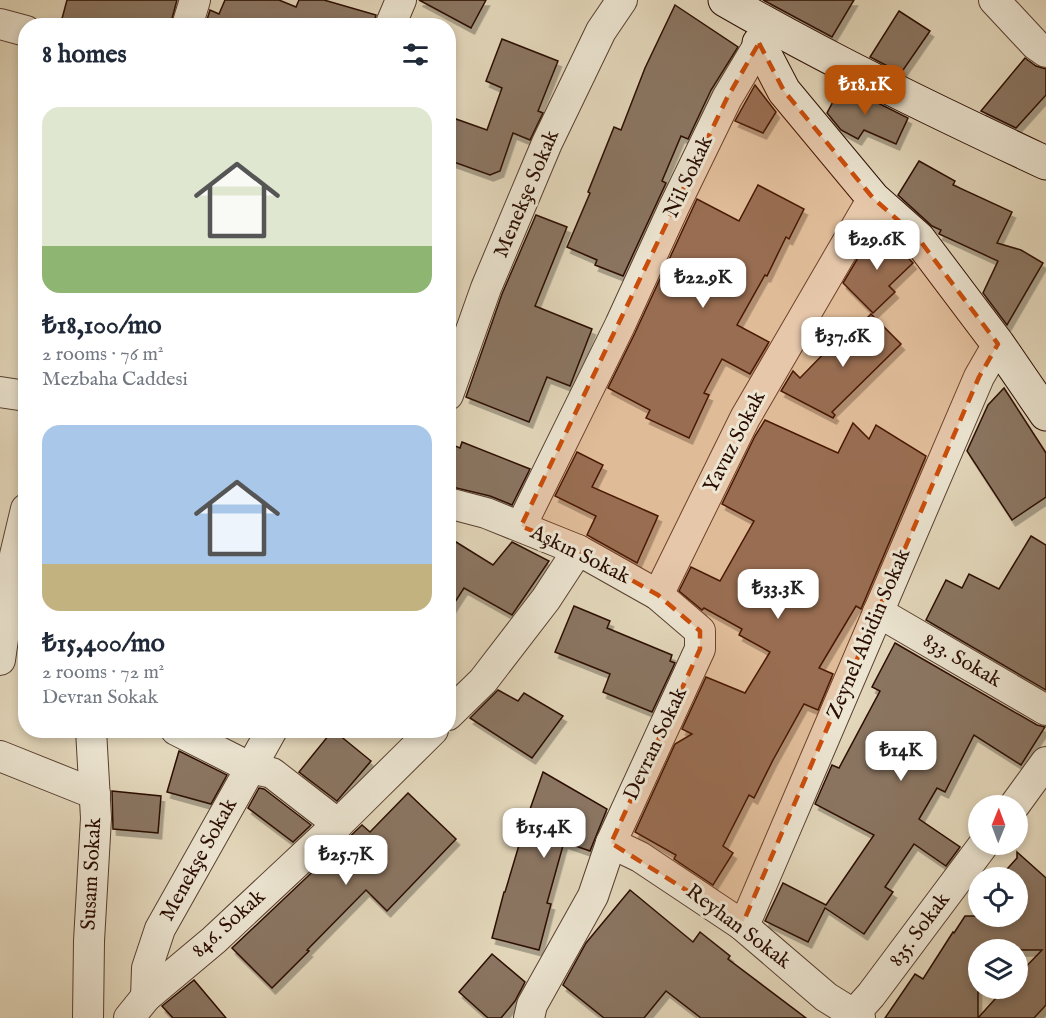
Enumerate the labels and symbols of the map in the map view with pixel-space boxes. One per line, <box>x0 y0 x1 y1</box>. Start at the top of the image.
pin: ₺18.1K <box>816 65 914 116</box>
street label: Menekşe Sokak <box>488 125 566 262</box>
street label: Nil Sokak <box>658 131 720 222</box>
pin: ₺29.6K <box>828 220 926 271</box>
pin: ₺22.9K <box>654 258 752 309</box>
pin: ₺37.6K <box>794 317 892 368</box>
street label: Yavuz Sokak <box>698 386 772 497</box>
street label: Aşkın Sokak <box>525 519 635 591</box>
street label: Zeynel Abidin Sokak <box>821 544 917 723</box>
pin: ₺33.3K <box>729 569 827 620</box>
street label: 833. Sokak <box>918 628 1007 695</box>
street label: Devran Sokak <box>618 682 694 805</box>
pin: ₺14K <box>865 731 937 782</box>
street label: Menekşe Sokak <box>154 793 244 926</box>
north arrow <box>968 795 1028 855</box>
pin: ₺15.4K <box>495 808 593 859</box>
street label: Susam Sokak <box>76 816 108 931</box>
pin: ₺25.7K <box>297 835 395 886</box>
street label: Reyhan Sokak <box>680 879 797 976</box>
street label: 846. Sokak <box>187 883 272 964</box>
street label: 835. Sokak <box>883 887 957 973</box>

